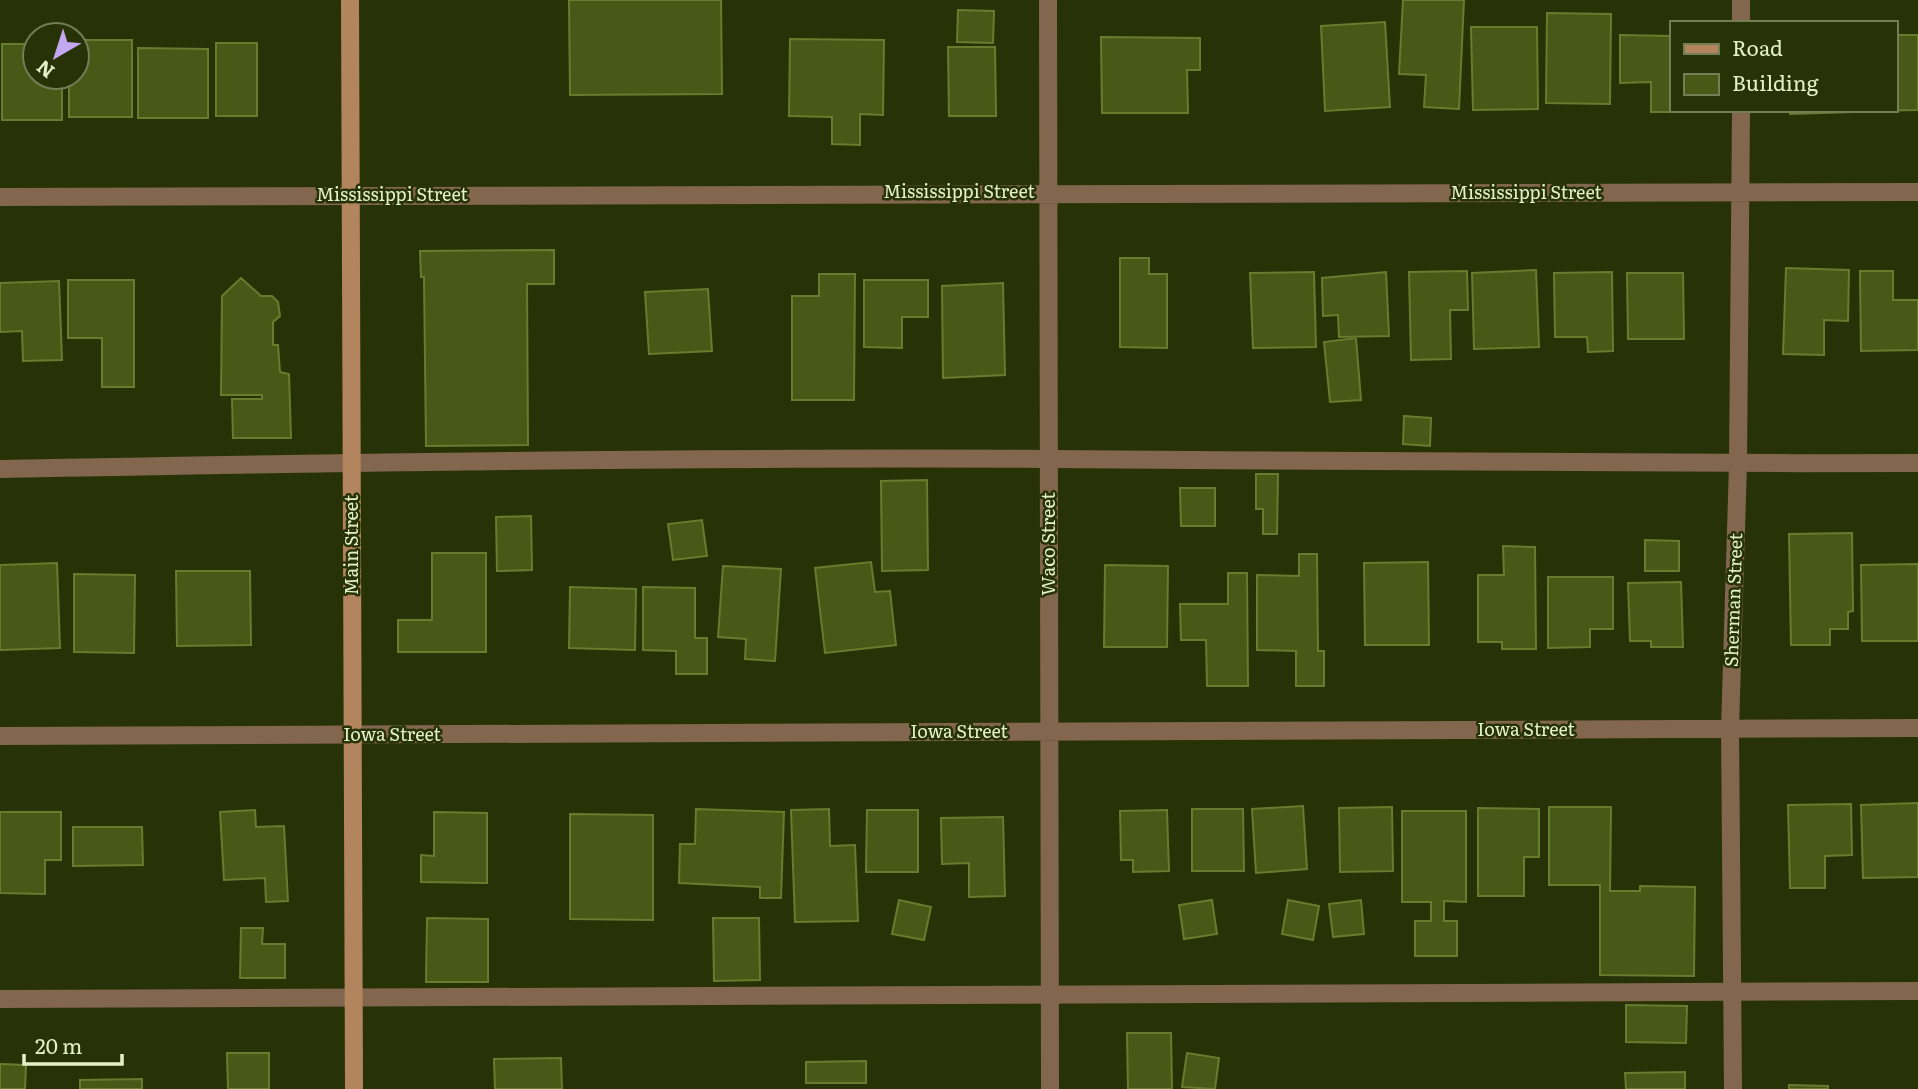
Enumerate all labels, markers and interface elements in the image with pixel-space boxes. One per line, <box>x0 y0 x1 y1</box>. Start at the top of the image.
north arrow <box>21 21 91 91</box>
legend <box>1670 21 1897 112</box>
text: Road <box>1732 31 1783 62</box>
text: N <box>30 54 60 86</box>
text: Building <box>1732 66 1819 97</box>
street label: Mississippi Street <box>883 177 1035 204</box>
street label: Mississippi Street <box>1450 178 1602 205</box>
street label: Mississippi Street <box>316 180 468 207</box>
street label: Waco Street <box>1034 492 1061 596</box>
street label: Main Street <box>337 494 364 595</box>
street label: Sherman Street <box>1717 532 1748 668</box>
street label: Iowa Street <box>1477 715 1576 742</box>
street label: Iowa Street <box>910 717 1009 744</box>
street label: Iowa Street <box>343 720 442 747</box>
scale bar <box>24 1023 122 1066</box>
text: 20 m <box>35 1029 82 1060</box>

